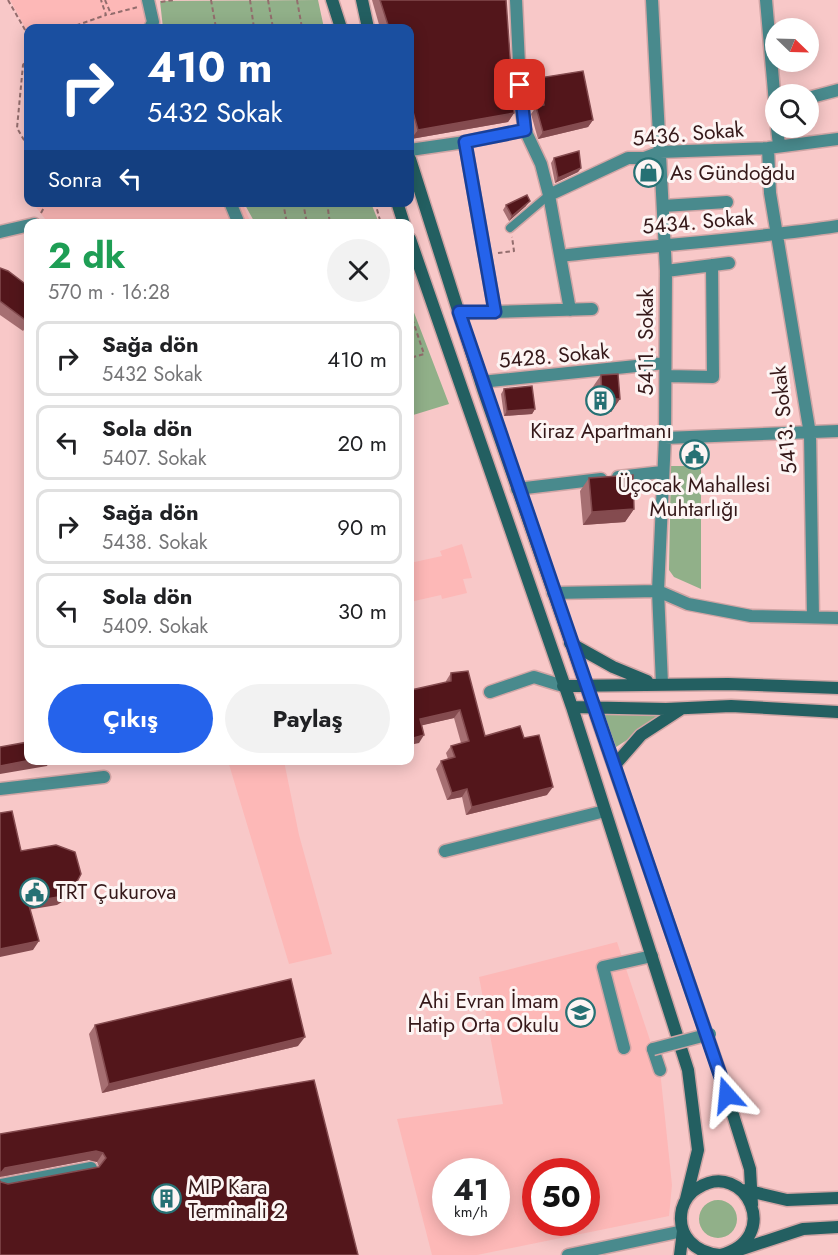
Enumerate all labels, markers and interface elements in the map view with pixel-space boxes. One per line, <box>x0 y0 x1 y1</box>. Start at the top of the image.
north arrow <box>765 18 819 72</box>
map controls <box>765 18 819 138</box>
text: 410 m <box>147 37 273 98</box>
icon: right <box>48 48 126 126</box>
pin <box>494 59 545 110</box>
icon: arrive <box>503 68 536 101</box>
button: search <box>765 84 819 138</box>
text: 5432 Sokak <box>147 93 282 132</box>
street label: 5436. Sokak <box>631 114 746 154</box>
shop icon: As Gündoğdu <box>633 157 665 189</box>
place label: As Gündoğdu <box>670 158 795 188</box>
icon: left <box>114 162 147 195</box>
text: Sonra <box>48 163 102 195</box>
street label: 5434. Sokak <box>641 202 756 242</box>
text: 2 dk <box>48 229 125 281</box>
button: close <box>327 239 390 302</box>
text: 570 m · 16:28 <box>48 278 170 307</box>
street label: 5411. Sokak <box>631 288 661 396</box>
text: Sağa dön <box>102 328 199 360</box>
street label: 5428. Sokak <box>497 336 612 376</box>
icon: right <box>51 342 84 375</box>
text: 410 m <box>327 343 387 375</box>
text: 5432 Sokak <box>102 360 202 389</box>
street label: 5413. Sokak <box>763 364 805 476</box>
building icon: Kiraz Apartmanı <box>585 384 617 416</box>
text: Sola dön <box>102 412 192 444</box>
place label: Kiraz Apartmanı <box>530 416 672 446</box>
icon: left <box>51 426 84 459</box>
text: 20 m <box>338 427 387 459</box>
public building icon: Üçocak Mahallesi Muhtarlığı <box>678 438 710 470</box>
text: 5407. Sokak <box>102 444 207 473</box>
place label: Üçocak Mahallesi Muhtarlığı <box>618 470 770 524</box>
text: Sağa dön <box>102 496 199 528</box>
icon: right <box>51 510 84 543</box>
text: 90 m <box>337 511 387 543</box>
text: 5438. Sokak <box>102 528 208 557</box>
text: Sola dön <box>102 580 192 612</box>
icon: left <box>51 594 84 627</box>
text: 30 m <box>338 595 387 627</box>
text: 5409. Sokak <box>102 612 208 641</box>
button: Çıkış <box>48 684 213 753</box>
button: Paylaş <box>225 684 390 753</box>
public building icon: TRT Çukurova <box>19 876 51 908</box>
place label: TRT Çukurova <box>56 877 176 907</box>
place label: Ahi Evran İmam Hatip Orta Okulu <box>407 986 559 1040</box>
school or university icon: Ahi Evran İmam Hatip Orta Okulu <box>564 997 596 1029</box>
position arrow <box>695 1063 759 1127</box>
speed limit sign: 50 <box>522 1158 600 1236</box>
text: 41 <box>453 1168 489 1211</box>
place label: MIP Kara Terminali 2 <box>188 1172 285 1226</box>
building icon: MIP Kara Terminali 2 <box>151 1183 183 1215</box>
text: km/h <box>454 1201 488 1223</box>

